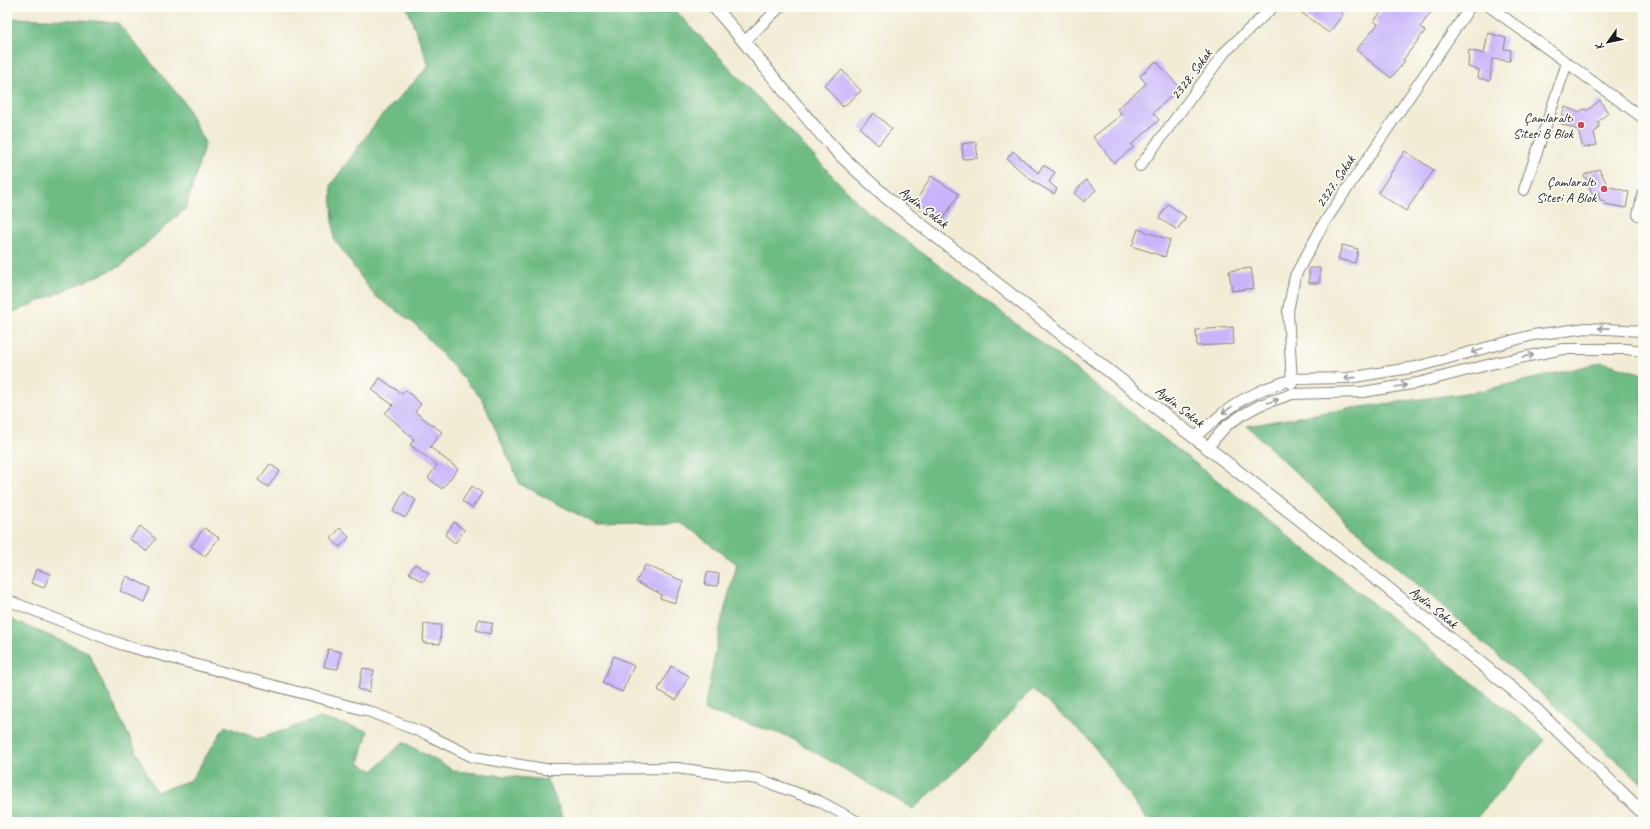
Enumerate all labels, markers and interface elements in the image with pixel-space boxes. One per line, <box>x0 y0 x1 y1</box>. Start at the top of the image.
north arrow <box>1588 22 1628 62</box>
text: K <box>1591 39 1607 54</box>
street label: 2328. Sokak <box>1167 45 1216 103</box>
place label: Çamlaraltı Sitesi B Blok <box>1513 109 1575 142</box>
marker: Çamlaraltı Sitesi B Blok <box>1576 120 1586 130</box>
street label: 2327. Sokak <box>1312 151 1359 210</box>
place label: Çamlaraltı Sitesi A Blok <box>1536 173 1598 206</box>
street label: Aydin Sokak <box>896 183 952 232</box>
marker: Çamlaraltı Sitesi A Blok <box>1599 184 1609 194</box>
one-way arrow <box>1598 324 1611 332</box>
one-way arrow <box>1471 347 1483 355</box>
one-way arrow <box>1521 352 1534 360</box>
one-way arrow <box>1344 374 1357 381</box>
street label: Aydin Sokak <box>1152 382 1208 431</box>
one-way arrow <box>1394 382 1407 390</box>
one-way arrow <box>1266 397 1279 404</box>
one-way arrow <box>1222 406 1233 414</box>
street label: Aydin Sokak <box>1406 583 1462 633</box>

